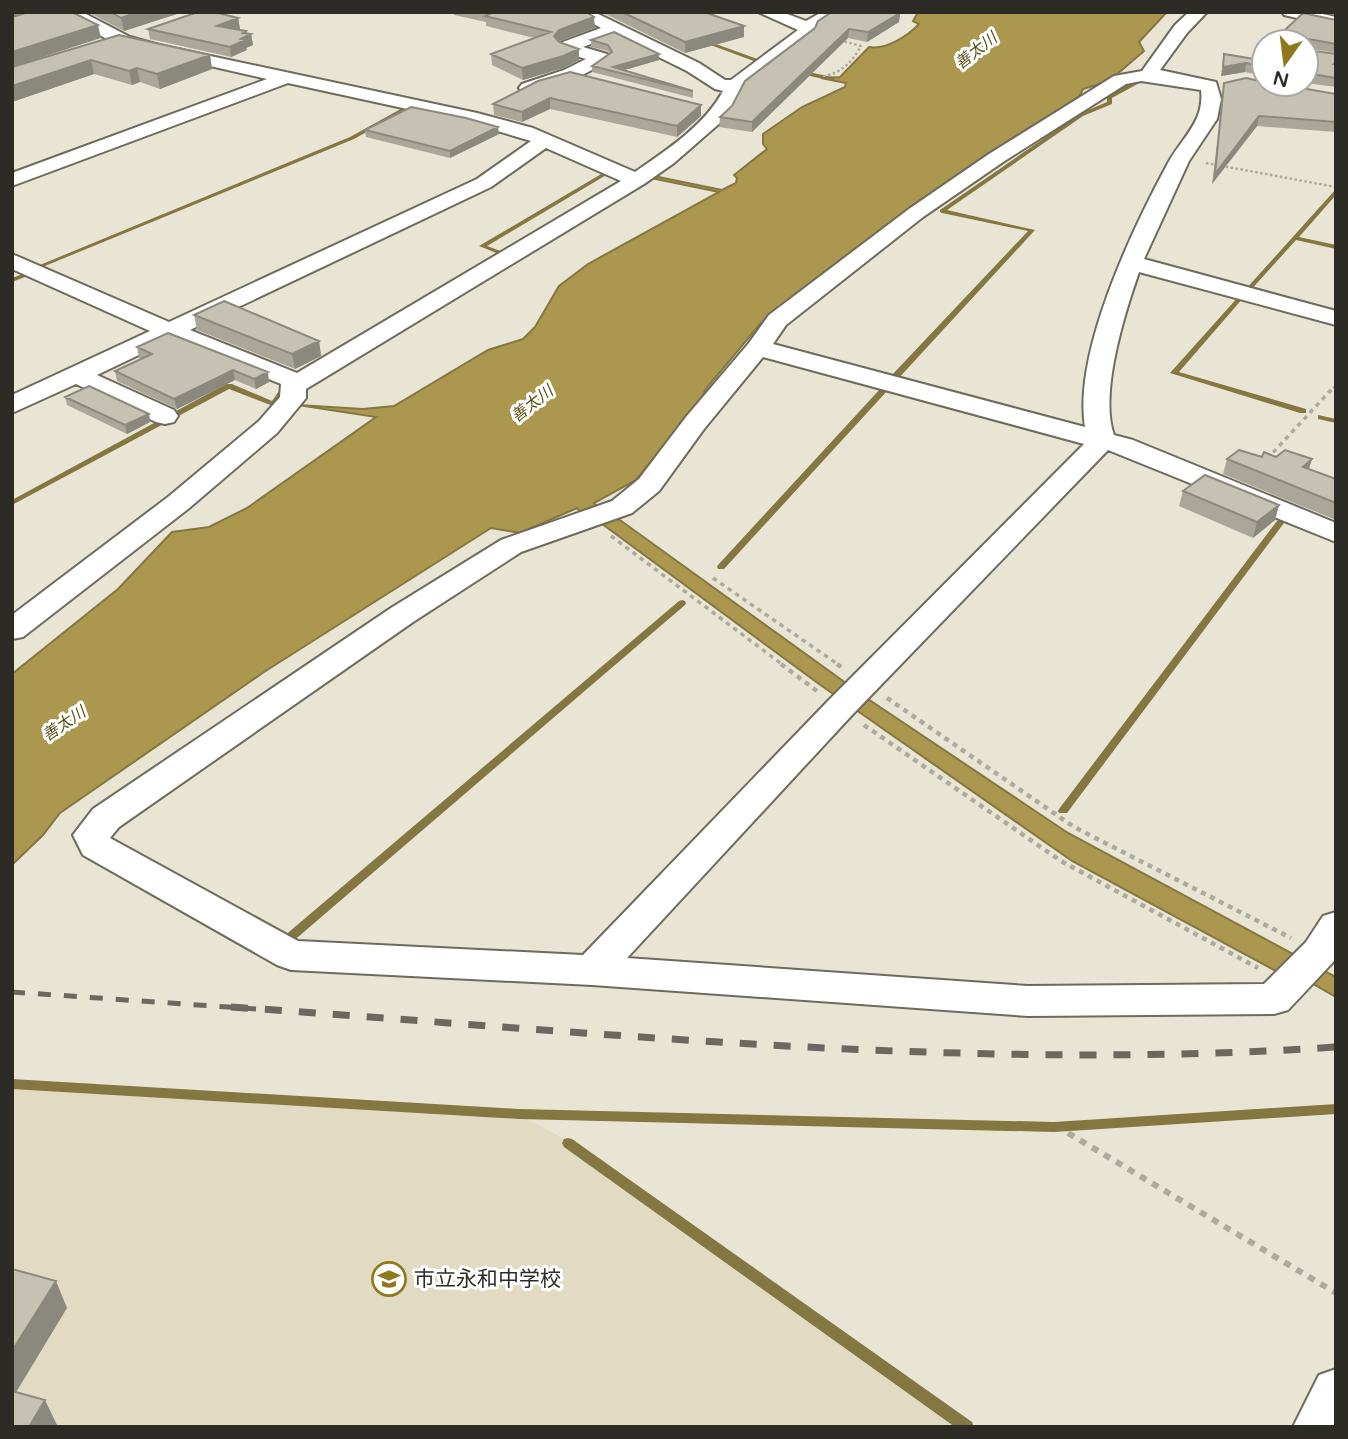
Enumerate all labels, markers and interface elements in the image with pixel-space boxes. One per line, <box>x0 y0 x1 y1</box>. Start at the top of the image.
water label: 善太川 <box>951 27 1003 74</box>
north arrow <box>1250 28 1320 98</box>
text: N <box>1271 66 1291 91</box>
water label: 善太川 <box>507 380 559 427</box>
water label: 善太川 <box>39 701 91 746</box>
school or university icon: 市立永和中学校 <box>370 1260 408 1298</box>
place label: 市立永和中学校 <box>414 1267 561 1292</box>

